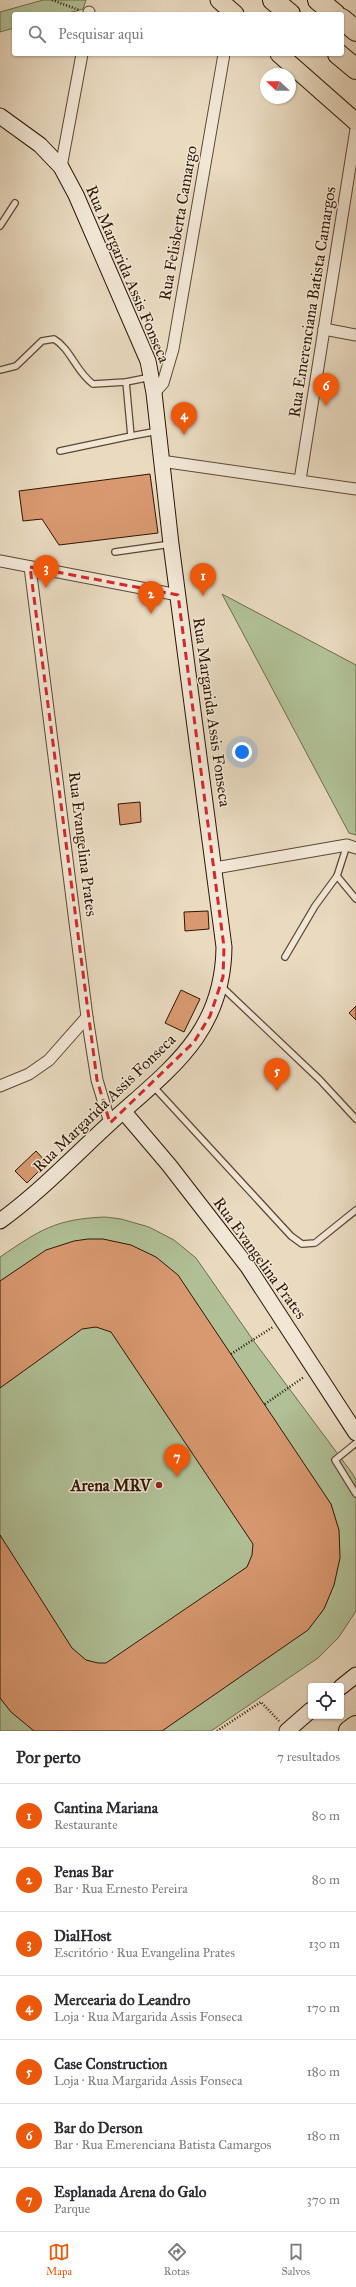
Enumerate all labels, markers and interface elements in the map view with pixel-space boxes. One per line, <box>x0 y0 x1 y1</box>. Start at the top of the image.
search box <box>12 12 344 56</box>
icon: search <box>26 23 48 45</box>
text: Pesquisar aqui <box>58 25 144 43</box>
north arrow <box>260 68 296 104</box>
street label: Rua Felisberta Camargo <box>155 144 202 302</box>
street label: Rua Margarida Assis Fonseca <box>81 182 174 366</box>
street label: Rua Emerenciana Batista Camargos <box>284 185 341 419</box>
pin: 6 <box>313 373 339 406</box>
pin: 4 <box>171 402 197 435</box>
pin: 3 <box>33 555 59 588</box>
pin: 1 <box>190 563 216 596</box>
pin: 2 <box>138 581 164 614</box>
street label: Rua Margarida Assis Fonseca <box>188 616 235 808</box>
your location <box>232 742 252 762</box>
street label: Rua Evangelina Prates <box>64 771 101 918</box>
street label: Rua Margarida Assis Fonseca <box>29 1030 180 1177</box>
pin: 5 <box>264 1058 290 1091</box>
street label: Rua Evangelina Prates <box>209 1193 311 1323</box>
pin: 7 <box>164 1444 190 1477</box>
place label: Arena MRV <box>70 1476 152 1495</box>
marker: Arena MRV <box>154 1480 164 1490</box>
map controls <box>308 1683 344 1719</box>
button: locate <box>308 1683 344 1719</box>
text: Por perto <box>16 1747 81 1768</box>
text: 7 resultados <box>277 1749 340 1765</box>
text: Cantina Mariana <box>54 1799 158 1817</box>
text: 1 <box>26 1808 32 1824</box>
text: 80 m <box>312 1808 340 1824</box>
text: Restaurante <box>54 1817 118 1833</box>
text: Penas Bar <box>54 1863 114 1881</box>
text: 2 <box>26 1872 32 1888</box>
text: 80 m <box>312 1872 340 1888</box>
text: Bar · Rua Ernesto Pereira <box>54 1881 188 1897</box>
text: DialHost <box>54 1927 112 1945</box>
text: 3 <box>26 1936 32 1952</box>
text: 130 m <box>308 1936 340 1952</box>
text: Escritório · Rua Evangelina Prates <box>54 1945 235 1961</box>
text: Mercearia do Leandro <box>54 1991 190 2009</box>
text: 4 <box>25 2000 33 2016</box>
text: 170 m <box>307 2000 340 2016</box>
text: Loja · Rua Margarida Assis Fonseca <box>54 2009 243 2025</box>
text: Case Construction <box>54 2055 167 2073</box>
text: 5 <box>26 2064 32 2080</box>
text: 180 m <box>307 2064 340 2080</box>
text: Loja · Rua Margarida Assis Fonseca <box>54 2073 243 2089</box>
text: Bar do Derson <box>54 2119 143 2137</box>
text: 6 <box>26 2128 32 2144</box>
text: 180 m <box>307 2128 340 2144</box>
text: Bar · Rua Emerenciana Batista Camargos <box>54 2137 271 2153</box>
text: Esplanada Arena do Galo <box>54 2183 207 2201</box>
text: 7 <box>26 2192 32 2208</box>
text: 370 m <box>307 2192 340 2208</box>
text: Parque <box>54 2201 90 2217</box>
tab: Mapa <box>46 2241 72 2278</box>
tab: Rotas <box>164 2241 190 2278</box>
tab: Salvos <box>281 2241 310 2278</box>

